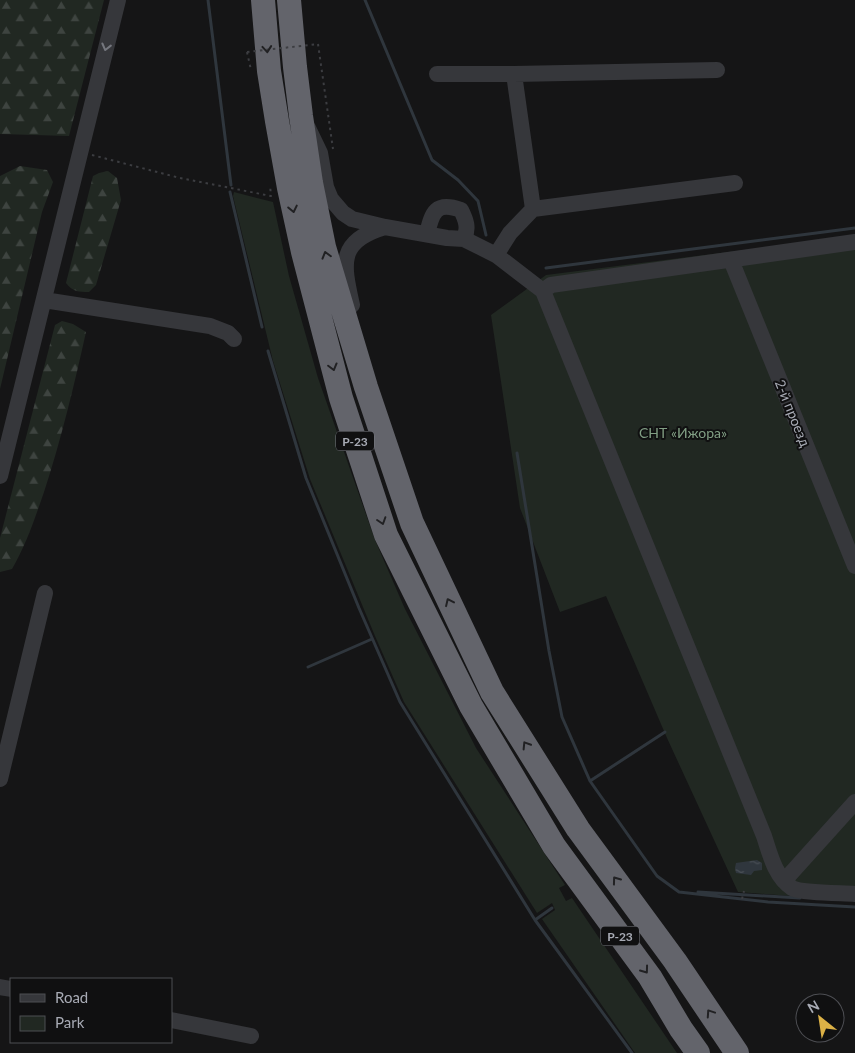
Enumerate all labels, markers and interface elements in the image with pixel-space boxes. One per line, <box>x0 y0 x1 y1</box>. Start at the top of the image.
one-way arrow <box>101 43 112 52</box>
one-way arrow <box>262 45 273 53</box>
one-way arrow <box>287 204 298 213</box>
one-way arrow <box>322 251 332 260</box>
one-way arrow <box>327 362 337 370</box>
street label: 2-й проезд <box>772 377 814 449</box>
park label: СНТ «Ижора» <box>639 424 727 441</box>
road number: Р-23 <box>336 432 374 451</box>
one-way arrow <box>376 517 386 525</box>
one-way arrow <box>445 598 456 607</box>
one-way arrow <box>522 742 532 751</box>
one-way arrow <box>613 877 621 886</box>
road number: Р-23 <box>601 926 639 946</box>
one-way arrow <box>639 964 648 974</box>
legend <box>10 978 172 1043</box>
text: Road <box>55 988 88 1006</box>
north arrow <box>795 993 845 1043</box>
text: N <box>804 996 822 1016</box>
one-way arrow <box>707 1009 716 1018</box>
text: Park <box>55 1013 85 1031</box>

